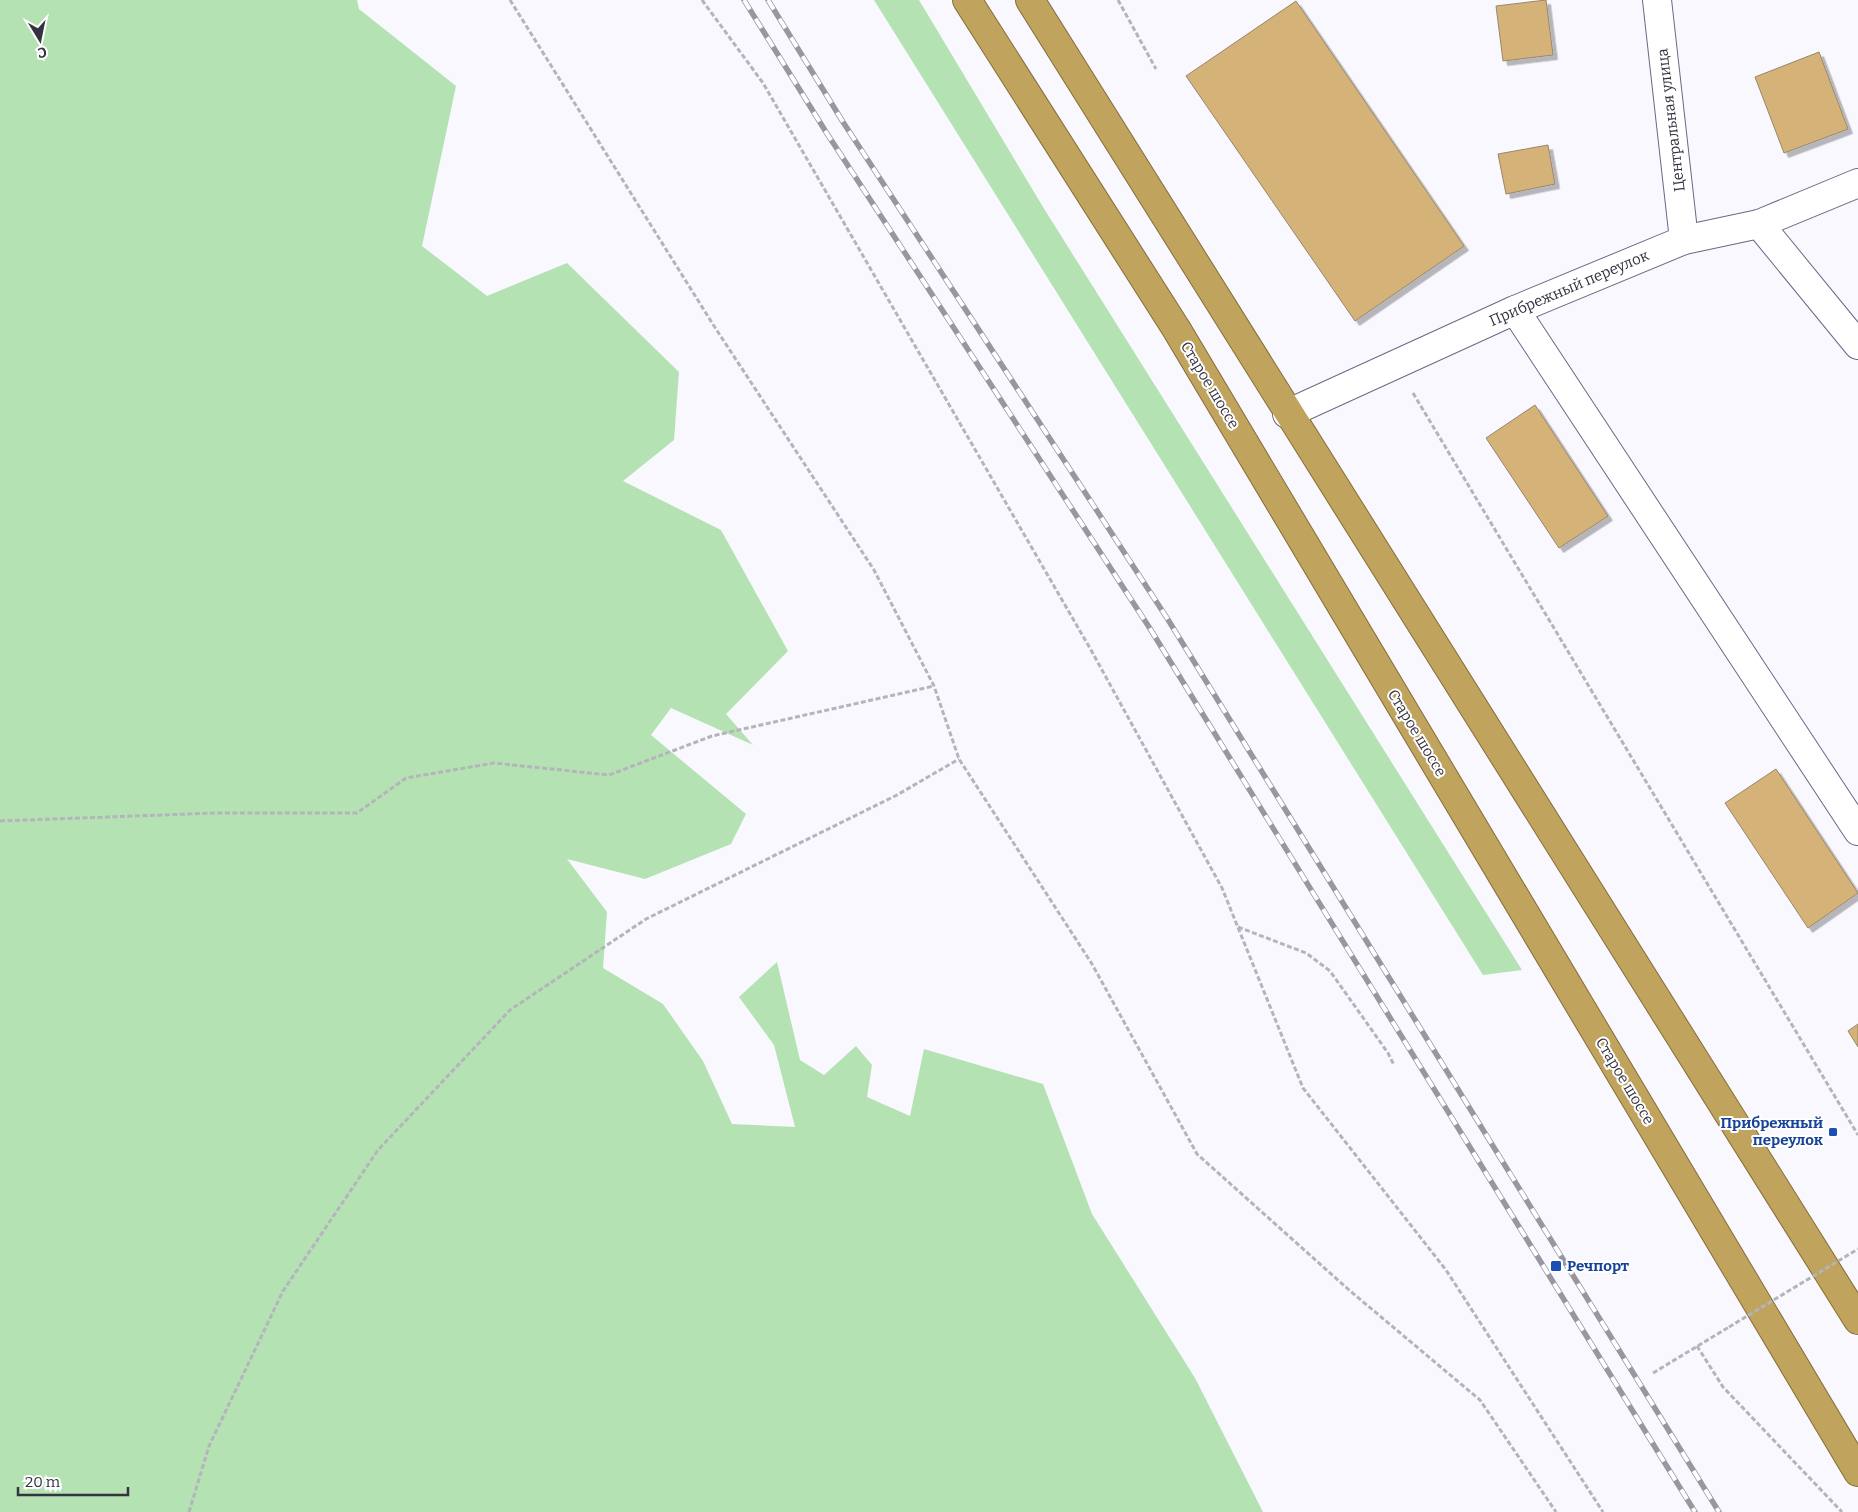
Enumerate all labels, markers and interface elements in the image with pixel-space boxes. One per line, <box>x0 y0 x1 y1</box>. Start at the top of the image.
north arrow <box>15 15 65 65</box>
text: С <box>36 43 48 61</box>
street label: Центральная улица <box>1653 47 1689 193</box>
street label: Прибрежный переулок <box>1486 246 1652 330</box>
street label: Старое шоссе <box>1177 338 1243 432</box>
street label: Старое шоссе <box>1384 686 1450 780</box>
street label: Старое шоссе <box>1592 1034 1658 1128</box>
place label: Прибрежный переулок <box>1720 1114 1824 1149</box>
marker: Прибрежный переулок <box>1827 1126 1839 1138</box>
place label: Речпорт <box>1567 1257 1630 1275</box>
marker: Речпорт <box>1549 1259 1563 1273</box>
scale bar <box>18 1464 128 1496</box>
text: 20 m <box>25 1473 61 1491</box>

